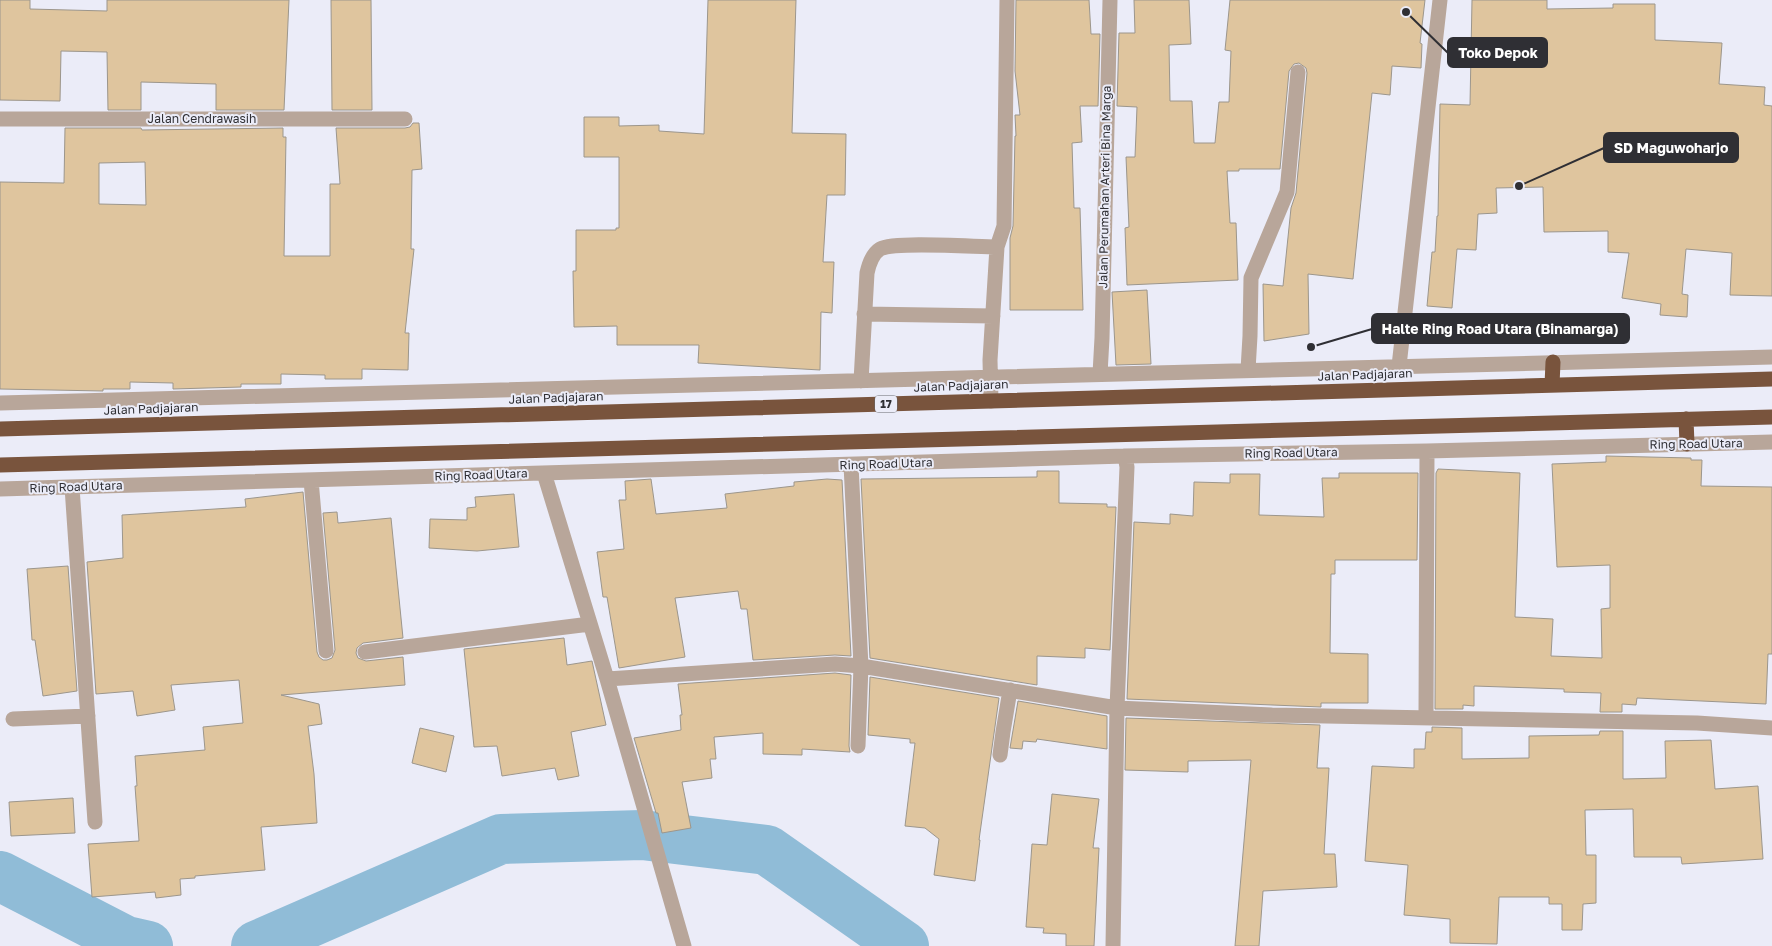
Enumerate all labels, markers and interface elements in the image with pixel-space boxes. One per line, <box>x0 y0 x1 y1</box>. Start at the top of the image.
callout: Toko Depok <box>1448 38 1547 67</box>
text: Toko Depok <box>1458 44 1538 61</box>
street label: Jalan Perumahan Arteri Bina Marga <box>1095 85 1114 289</box>
street label: Jalan Cendrawasih <box>148 111 256 126</box>
callout: SD Maguwoharjo <box>1604 133 1738 162</box>
text: SD Maguwoharjo <box>1614 139 1728 156</box>
callout: Halte Ring Road Utara (Binamarga) <box>1372 314 1629 343</box>
text: Halte Ring Road Utara (Binamarga) <box>1382 320 1618 337</box>
street label: Jalan Padjajaran <box>1317 365 1413 384</box>
street label: Jalan Padjajaran <box>913 376 1009 395</box>
street label: Jalan Padjajaran <box>508 388 604 407</box>
road number: 17 <box>875 396 897 412</box>
street label: Jalan Padjajaran <box>103 399 199 418</box>
street label: Ring Road Utara <box>1649 435 1743 452</box>
street label: Ring Road Utara <box>1244 444 1338 461</box>
street label: Ring Road Utara <box>839 454 933 473</box>
street label: Ring Road Utara <box>434 465 528 484</box>
street label: Ring Road Utara <box>29 477 123 496</box>

